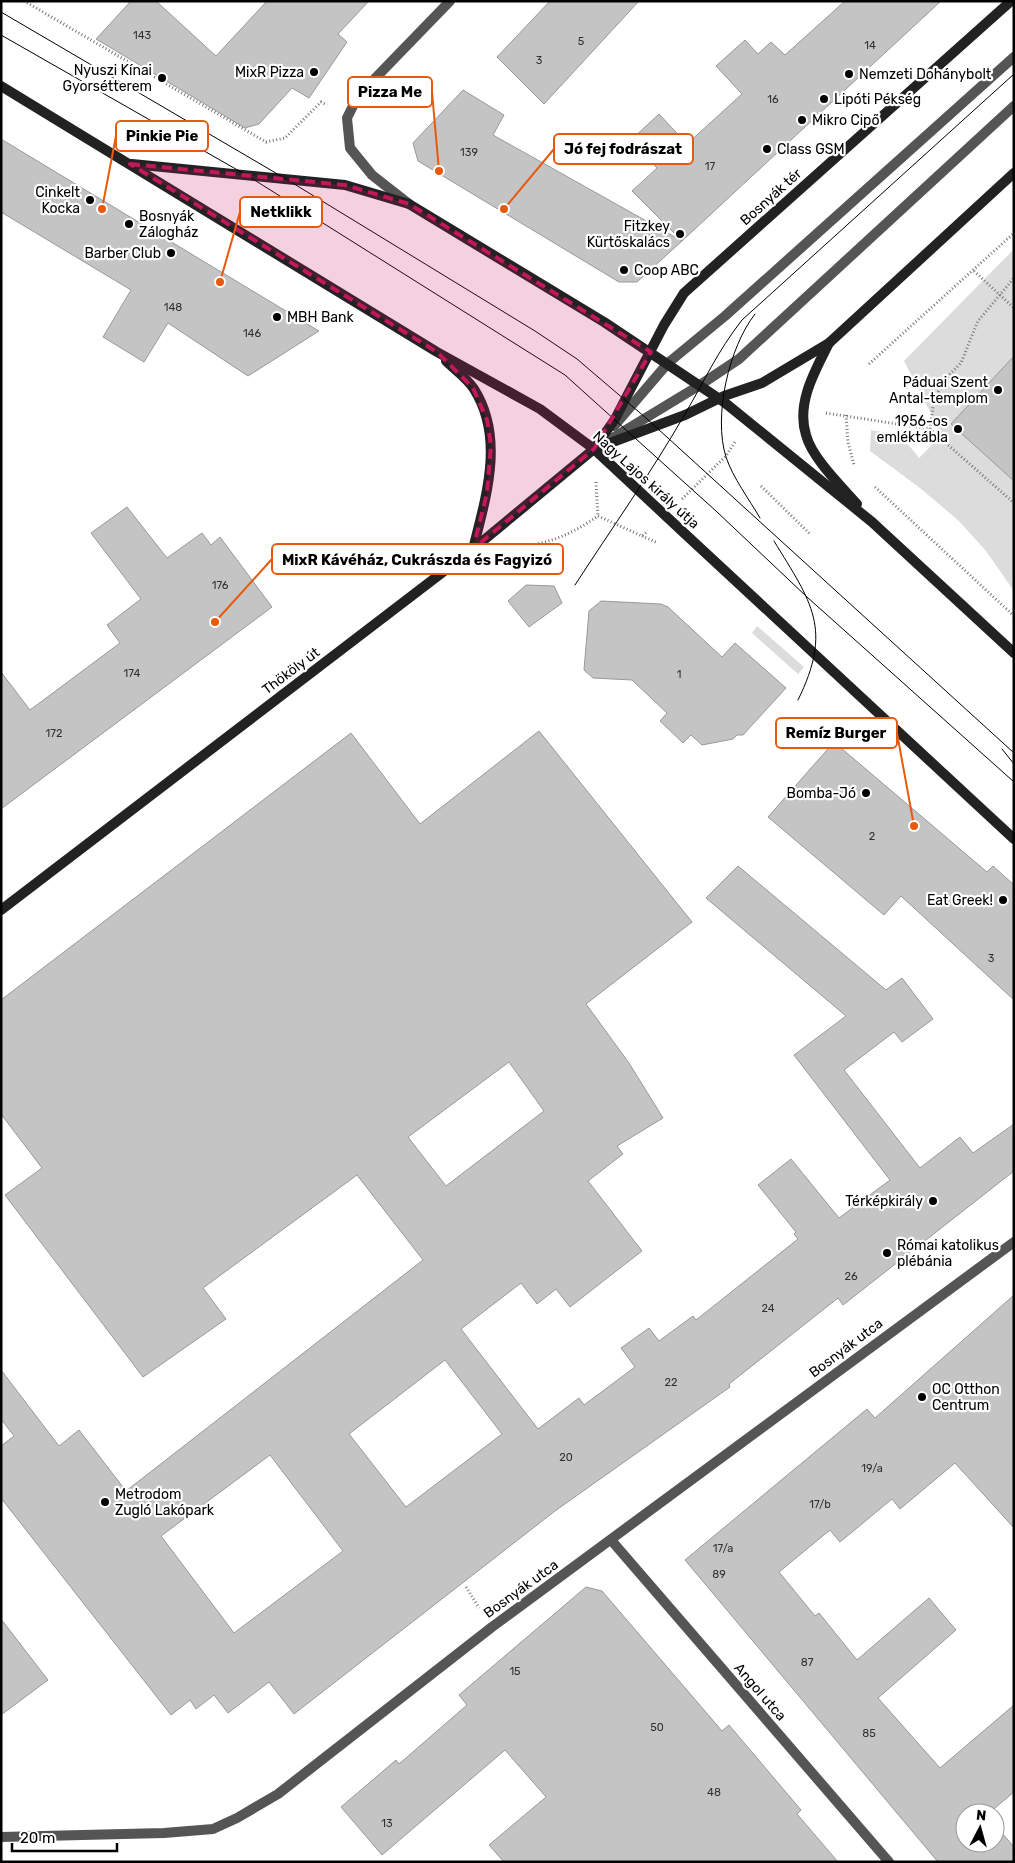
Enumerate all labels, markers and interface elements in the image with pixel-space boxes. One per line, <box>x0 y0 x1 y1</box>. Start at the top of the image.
house number: 143 <box>133 29 151 42</box>
house number: 5 <box>578 35 585 48</box>
house number: 14 <box>864 39 876 52</box>
house number: 3 <box>536 54 543 67</box>
place label: Nyuszi Kínai Gyorsétterem <box>62 62 152 95</box>
place label: MixR Pizza <box>235 64 304 81</box>
marker: MixR Pizza <box>308 66 320 78</box>
place label: Nemzeti Dohánybolt <box>859 66 992 83</box>
marker: Nemzeti Dohánybolt <box>843 68 855 80</box>
marker: Nyuszi Kínai Gyorsétterem <box>156 72 168 84</box>
callout: Pizza Me <box>348 77 432 107</box>
text: Pizza Me <box>358 83 422 101</box>
place label: Lipóti Pékség <box>834 91 921 108</box>
house number: 16 <box>767 93 779 106</box>
marker: Lipóti Pékség <box>818 93 830 105</box>
place label: Mikro Cipő <box>812 112 879 129</box>
marker: Mikro Cipő <box>796 114 808 126</box>
callout: Pinkie Pie <box>116 121 208 151</box>
text: Pinkie Pie <box>126 127 198 145</box>
callout: Jó fej fodrászat <box>554 134 693 164</box>
text: Jó fej fodrászat <box>564 140 682 158</box>
place label: Class GSM <box>777 141 845 158</box>
marker: Class GSM <box>761 143 773 155</box>
house number: 139 <box>460 146 478 159</box>
house number: 17 <box>705 160 716 173</box>
street label: Bosnyák tér <box>737 165 806 229</box>
place label: Cinkelt Kocka <box>35 184 81 217</box>
marker: Cinkelt Kocka <box>84 194 96 206</box>
callout: Netklikk <box>240 197 322 227</box>
text: Netklikk <box>250 203 312 221</box>
place label: Bosnyák Zálogház <box>139 208 198 241</box>
marker: Bosnyák Zálogház <box>123 218 135 230</box>
place label: Fitzkey Kürtőskalács <box>587 218 670 251</box>
marker: Fitzkey Kürtőskalács <box>674 228 686 240</box>
place label: Barber Club <box>85 245 161 262</box>
marker: Barber Club <box>165 247 177 259</box>
place label: Coop ABC <box>634 262 699 279</box>
marker: Coop ABC <box>618 264 630 276</box>
house number: 148 <box>164 301 182 314</box>
place label: MBH Bank <box>287 309 354 326</box>
marker: MBH Bank <box>271 311 283 323</box>
house number: 146 <box>243 327 261 340</box>
place label: Páduai Szent Antal-templom <box>889 374 989 407</box>
marker: Páduai Szent Antal-templom <box>992 384 1004 396</box>
place label: 1956-os emléktábla <box>877 413 948 446</box>
marker: 1956-os emléktábla <box>952 423 964 435</box>
street label: Nagy Lajos király útja <box>589 428 703 532</box>
callout: MixR Kávéház, Cukrászda és Fagyizó <box>272 544 563 574</box>
text: MixR Kávéház, Cukrászda és Fagyizó <box>282 551 552 569</box>
house number: 176 <box>212 579 229 592</box>
street label: Thököly út <box>259 644 323 698</box>
house number: 174 <box>124 667 141 680</box>
house number: 1 <box>677 668 681 681</box>
callout: Remíz Burger <box>776 718 897 748</box>
text: Remíz Burger <box>786 724 887 742</box>
house number: 172 <box>46 727 62 740</box>
place label: Bomba-Jó <box>787 785 856 802</box>
marker: Bomba-Jó <box>860 787 872 799</box>
house number: 2 <box>869 830 875 843</box>
place label: Eat Greek! <box>927 892 993 909</box>
marker: Eat Greek! <box>997 894 1009 906</box>
house number: 3 <box>988 952 995 965</box>
place label: Térképkirály <box>845 1193 923 1210</box>
marker: Térképkirály <box>927 1195 939 1207</box>
place label: Római katolikus plébánia <box>897 1237 999 1270</box>
marker: Római katolikus plébánia <box>881 1247 893 1259</box>
house number: 26 <box>844 1270 858 1283</box>
house number: 24 <box>761 1302 775 1315</box>
street label: Bosnyák utca <box>806 1315 886 1381</box>
house number: 22 <box>665 1376 677 1389</box>
place label: OC Otthon Centrum <box>932 1381 1000 1414</box>
marker: OC Otthon Centrum <box>916 1391 928 1403</box>
house number: 20 <box>559 1451 573 1464</box>
house number: 19/a <box>861 1462 883 1475</box>
place label: Metrodom Zugló Lakópark <box>115 1486 215 1519</box>
marker: Metrodom Zugló Lakópark <box>99 1496 111 1508</box>
house number: 17/b <box>809 1498 831 1511</box>
house number: 17/a <box>713 1542 733 1555</box>
street label: Bosnyák utca <box>480 1556 562 1622</box>
house number: 89 <box>712 1568 726 1581</box>
house number: 87 <box>801 1656 814 1669</box>
street label: Angol utca <box>730 1660 790 1724</box>
house number: 15 <box>509 1665 521 1678</box>
house number: 50 <box>650 1721 664 1734</box>
house number: 85 <box>862 1727 876 1740</box>
house number: 48 <box>707 1786 721 1799</box>
north arrow <box>955 1803 1005 1853</box>
text: N <box>975 1807 987 1825</box>
house number: 13 <box>381 1817 393 1830</box>
scale bar <box>12 1820 118 1852</box>
text: 20 m <box>20 1829 55 1847</box>

